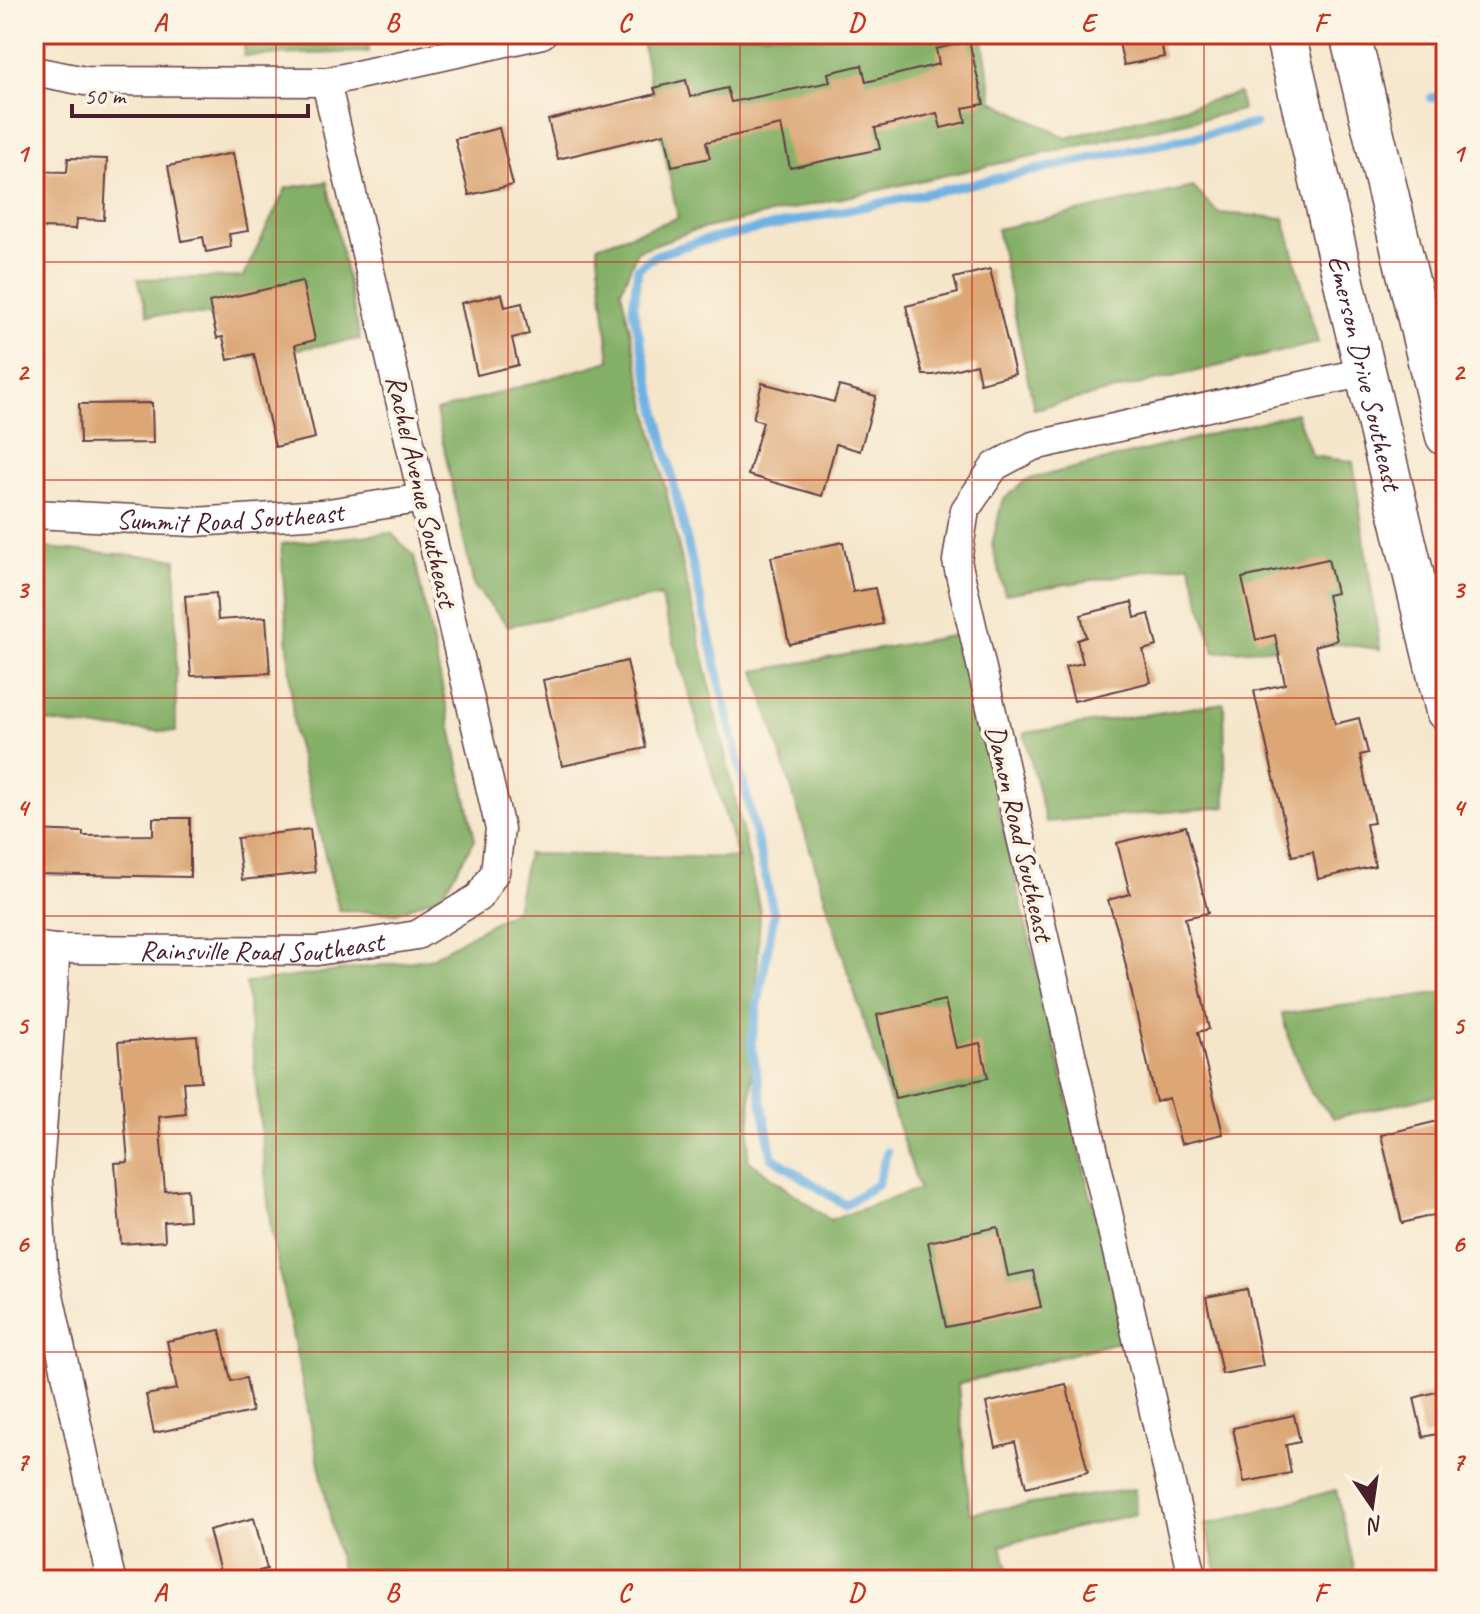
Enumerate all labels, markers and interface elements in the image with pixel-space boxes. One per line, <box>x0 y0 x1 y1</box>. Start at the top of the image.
text: A <box>153 6 168 39</box>
text: B <box>385 6 401 39</box>
text: C <box>618 6 634 39</box>
text: D <box>848 6 866 39</box>
text: E <box>1081 6 1099 39</box>
text: F <box>1314 6 1332 39</box>
scale bar <box>72 68 308 118</box>
text: 50 m <box>84 81 127 111</box>
text: 1 <box>16 137 31 170</box>
text: 1 <box>1452 137 1467 170</box>
street label: Emerson Drive Southeast <box>1321 252 1411 496</box>
text: 2 <box>16 355 30 388</box>
text: 2 <box>1452 355 1466 388</box>
street label: Rachel Avenue Southeast <box>378 372 466 613</box>
street label: Summit Road Southeast <box>115 493 348 539</box>
text: 3 <box>16 573 30 606</box>
text: 3 <box>1452 573 1466 606</box>
street label: Damon Road Southeast <box>978 722 1062 947</box>
text: 4 <box>16 791 31 824</box>
text: 4 <box>1452 791 1467 824</box>
street label: Rainsville Road Southeast <box>139 923 389 969</box>
text: 5 <box>16 1009 30 1042</box>
text: 5 <box>1452 1009 1466 1042</box>
text: 6 <box>16 1227 30 1260</box>
text: 6 <box>1452 1227 1466 1260</box>
text: 7 <box>16 1445 30 1478</box>
text: 7 <box>1452 1445 1466 1478</box>
north arrow <box>1332 1466 1412 1546</box>
text: N <box>1363 1509 1386 1540</box>
text: A <box>153 1576 168 1609</box>
text: B <box>385 1576 401 1609</box>
text: C <box>618 1576 634 1609</box>
text: D <box>848 1576 866 1609</box>
text: E <box>1081 1576 1099 1609</box>
text: F <box>1314 1576 1332 1609</box>

